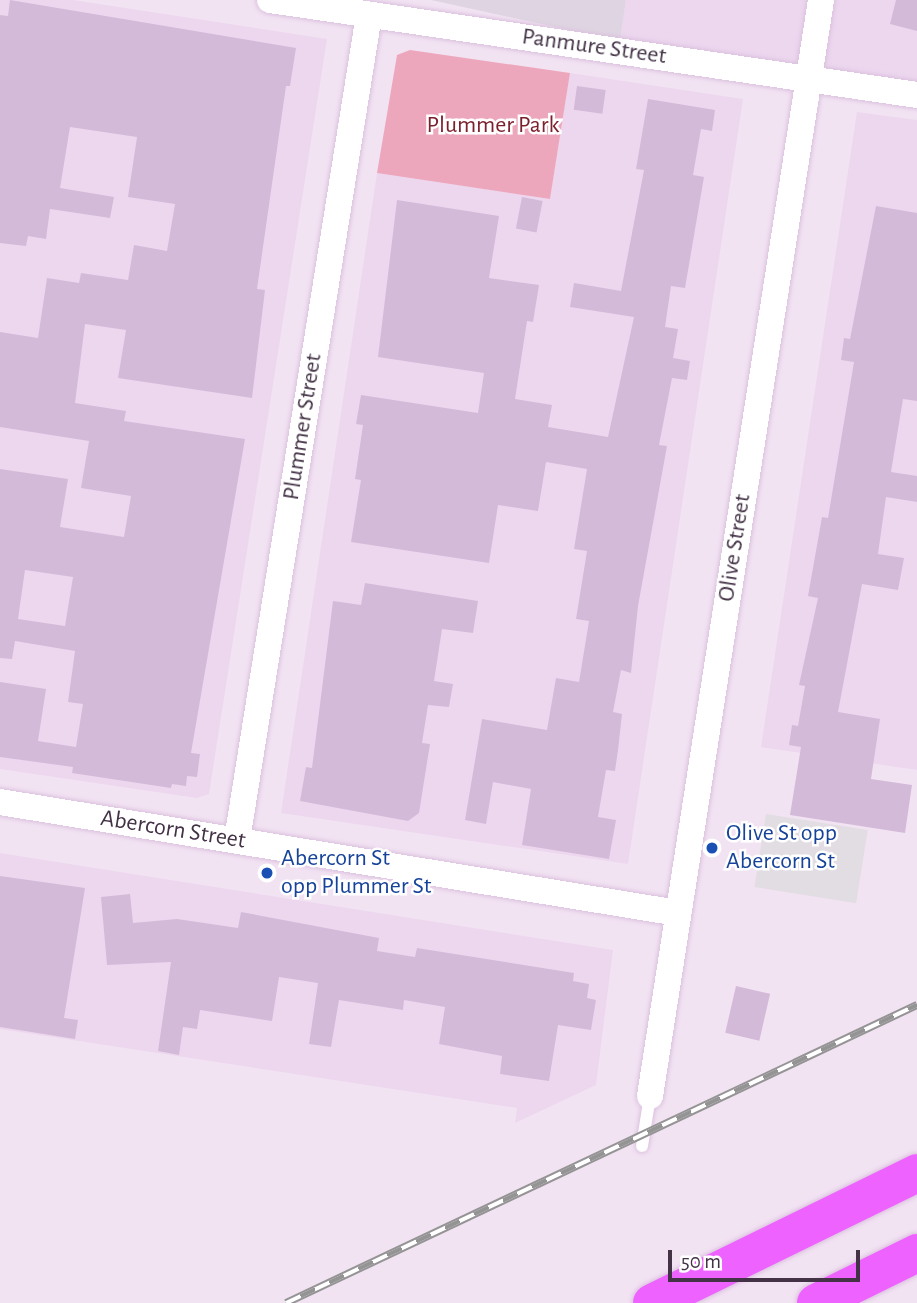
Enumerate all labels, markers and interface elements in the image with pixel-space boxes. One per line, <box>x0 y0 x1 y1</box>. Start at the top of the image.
street label: Panmure Street <box>520 23 668 71</box>
park label: Plummer Park <box>427 112 559 140</box>
street label: Plummer Street <box>277 352 329 502</box>
street label: Olive Street <box>712 492 758 604</box>
street label: Abercorn Street <box>98 804 248 856</box>
place label: Olive St opp Abercorn St <box>726 820 837 876</box>
marker: Olive St opp Abercorn St <box>704 840 720 856</box>
place label: Abercorn St opp Plummer St <box>281 845 432 901</box>
marker: Abercorn St opp Plummer St <box>259 865 275 881</box>
scale bar <box>672 1236 864 1280</box>
text: 50 m <box>681 1251 721 1272</box>

